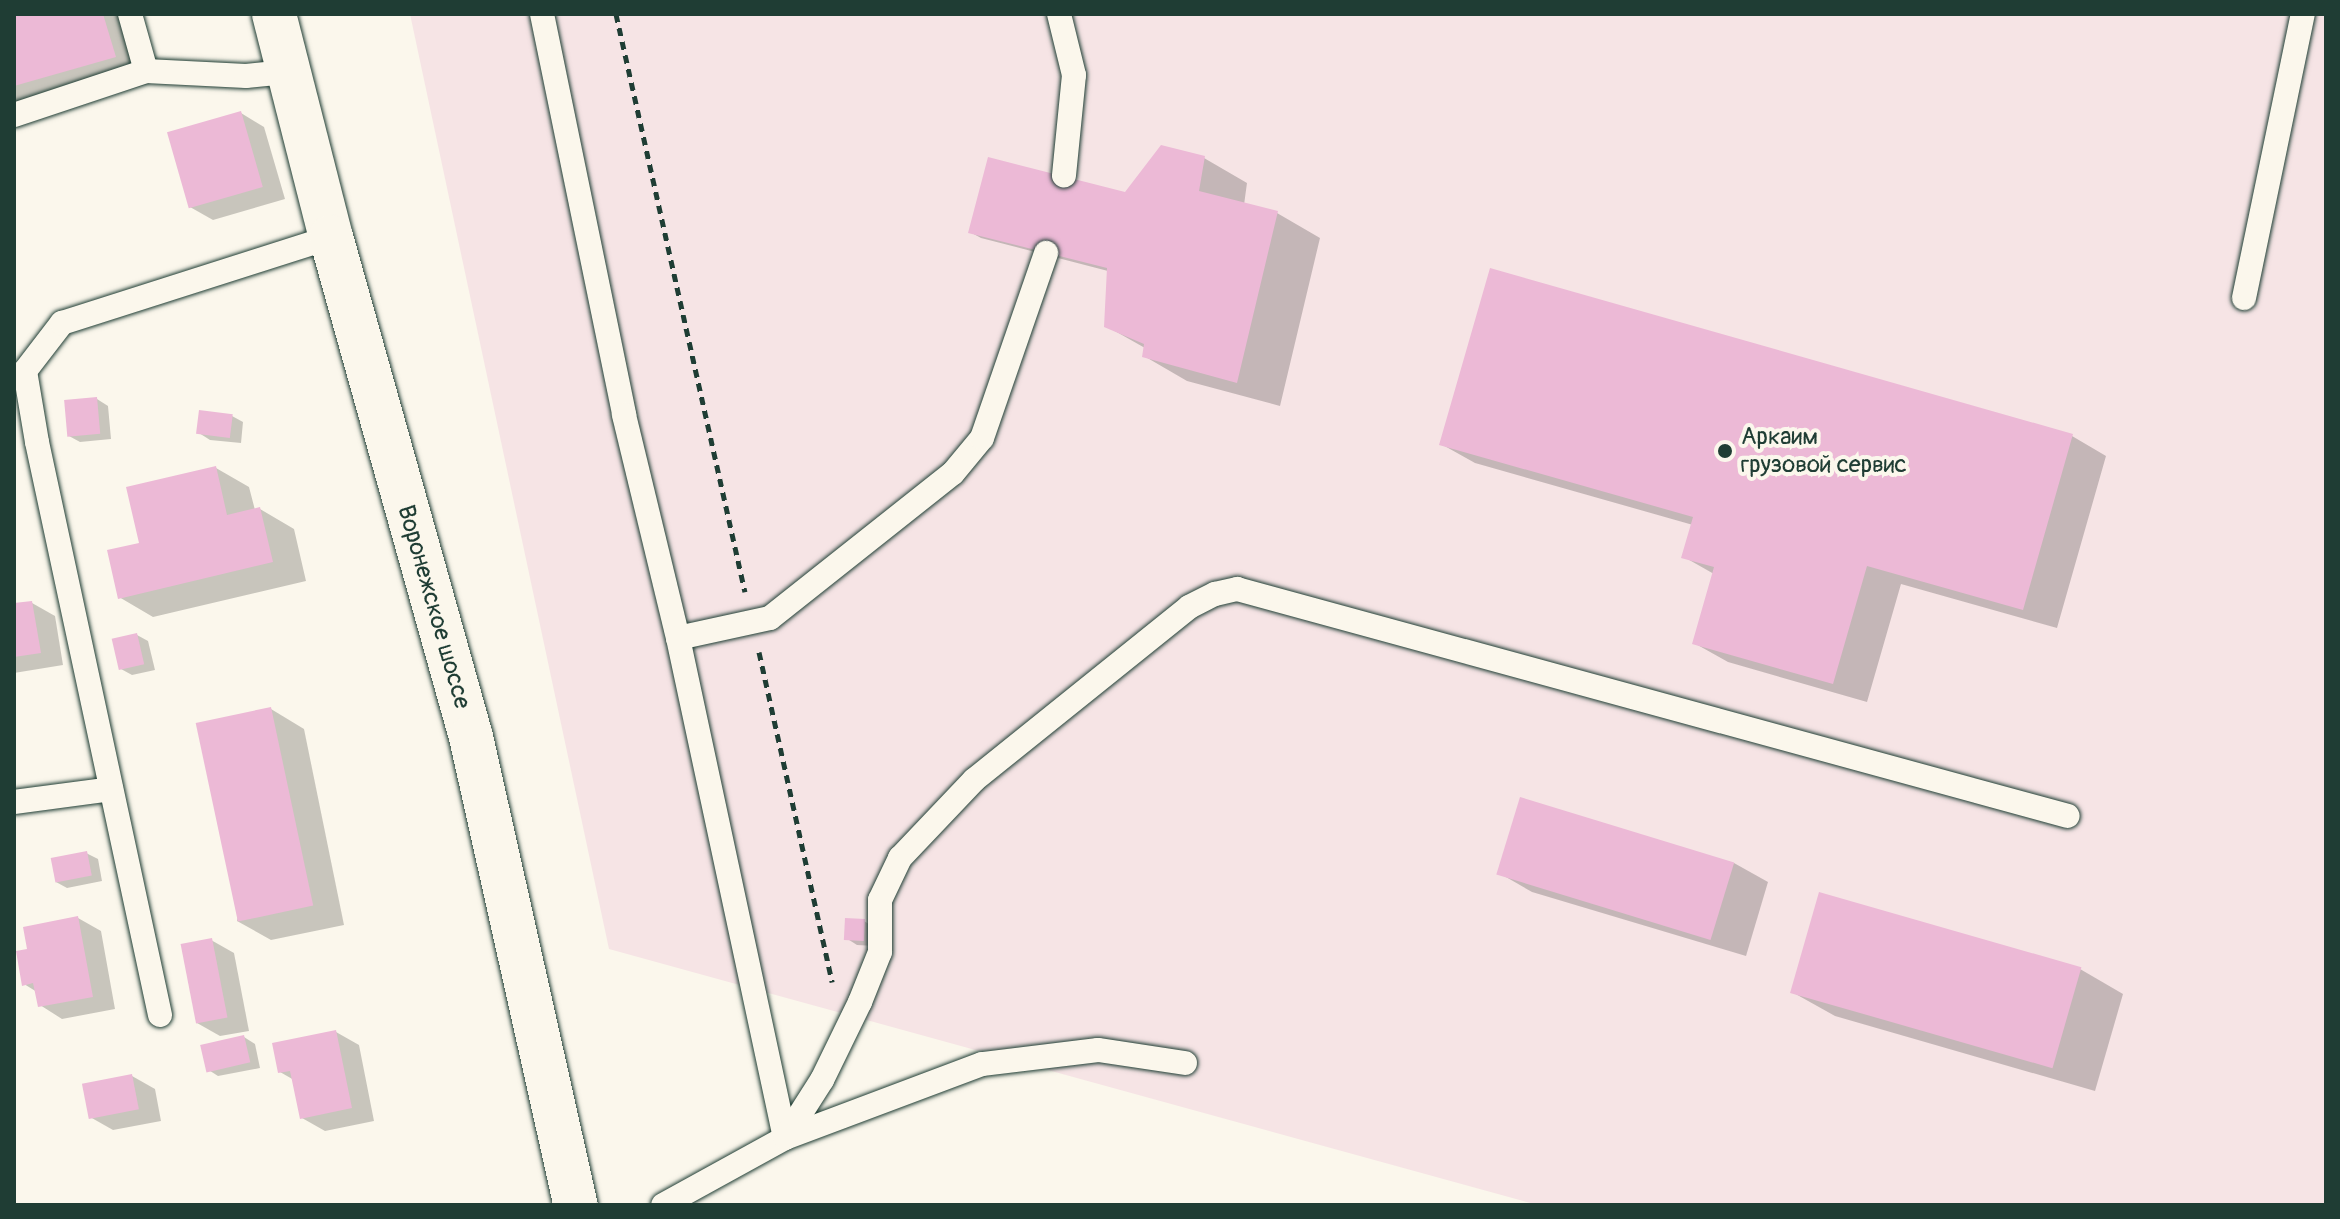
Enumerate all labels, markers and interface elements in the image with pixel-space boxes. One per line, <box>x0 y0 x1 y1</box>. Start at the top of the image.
place label: Аркаим грузовой сервис <box>1741 423 1907 479</box>
marker: Аркаим грузовой сервис <box>1716 442 1734 460</box>
street label: Воронежское шоссе <box>391 502 477 712</box>

